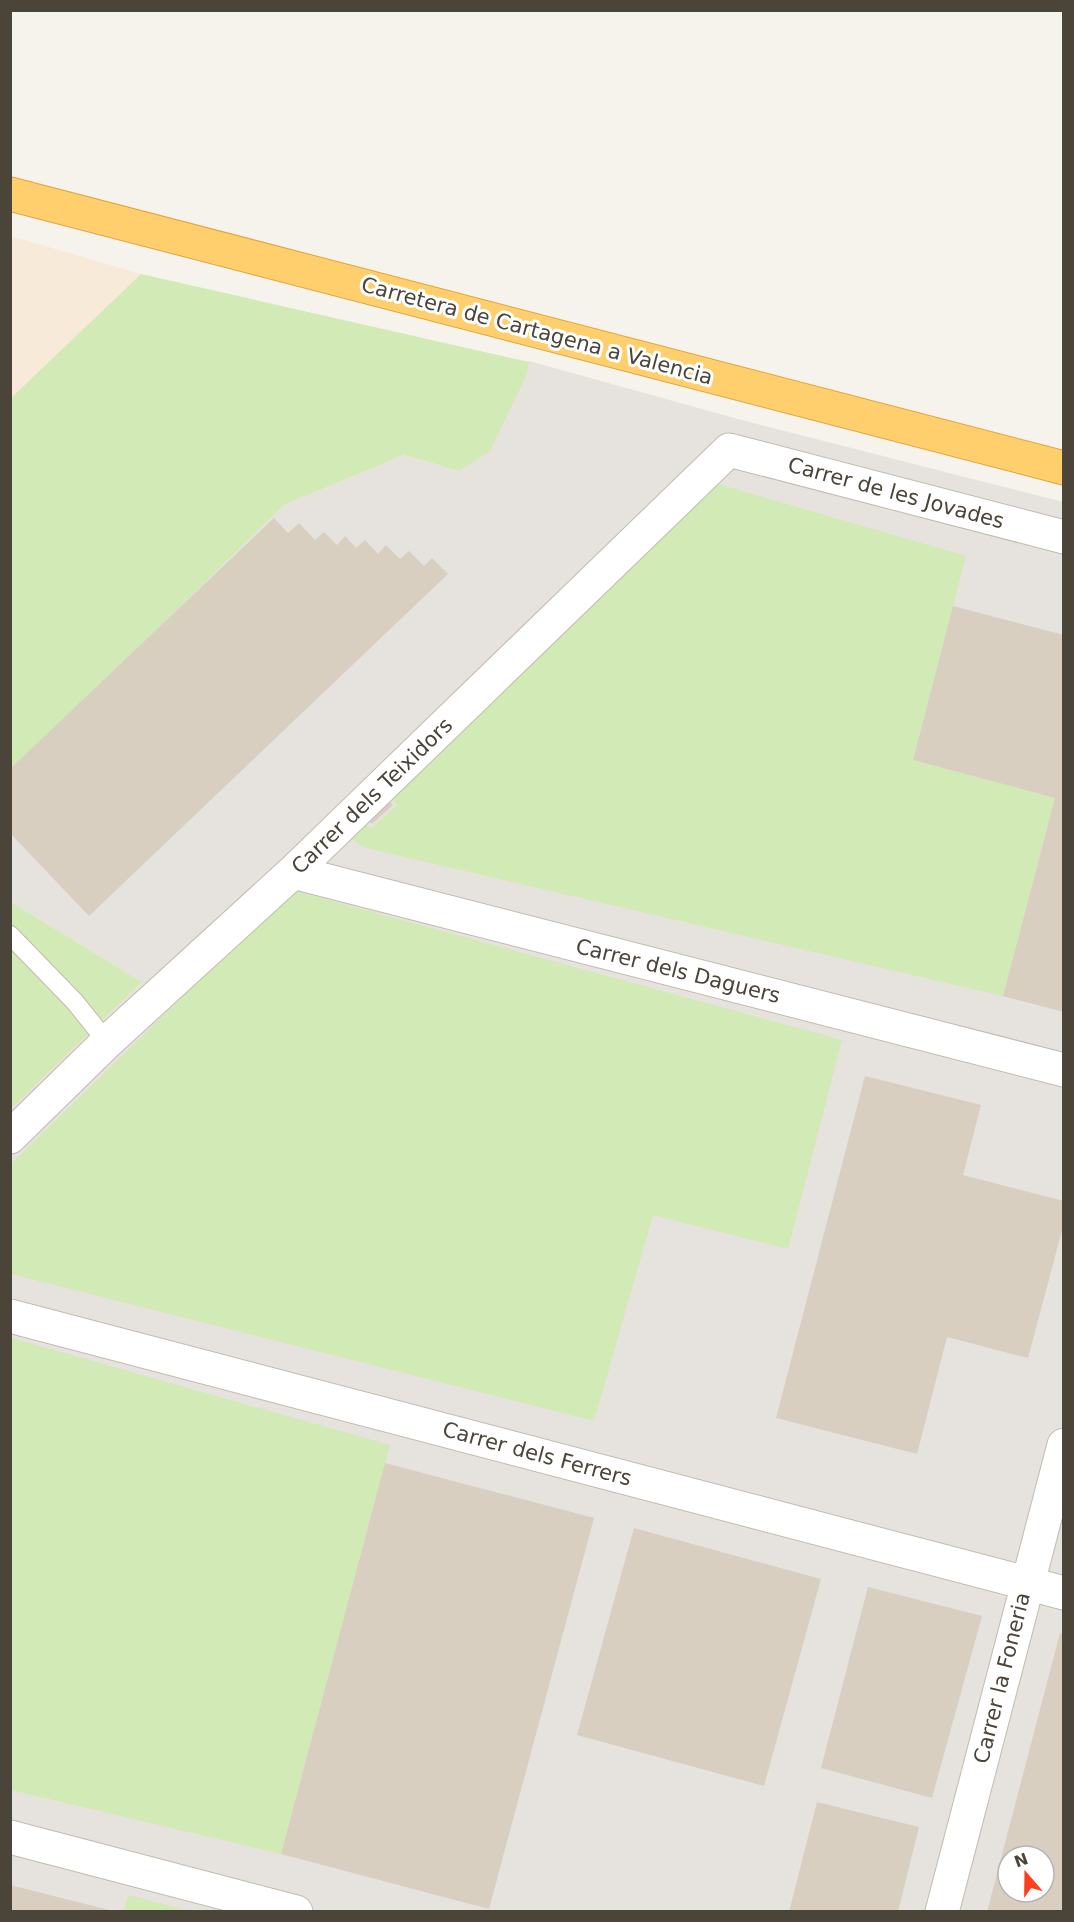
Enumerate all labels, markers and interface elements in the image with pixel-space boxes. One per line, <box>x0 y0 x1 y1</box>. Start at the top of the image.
street label: Carretera de Cartagena a Valencia <box>359 272 715 390</box>
street label: Carrer de les Jovades <box>785 453 1007 533</box>
street label: Carrer dels Teixidors <box>287 713 457 879</box>
street label: Carrer dels Daguers <box>573 934 783 1008</box>
street label: Carrer dels Ferrers <box>440 1417 634 1491</box>
street label: Carrer la Foneria <box>969 1590 1035 1766</box>
north arrow <box>996 1844 1056 1904</box>
text: N <box>1011 1849 1031 1872</box>

